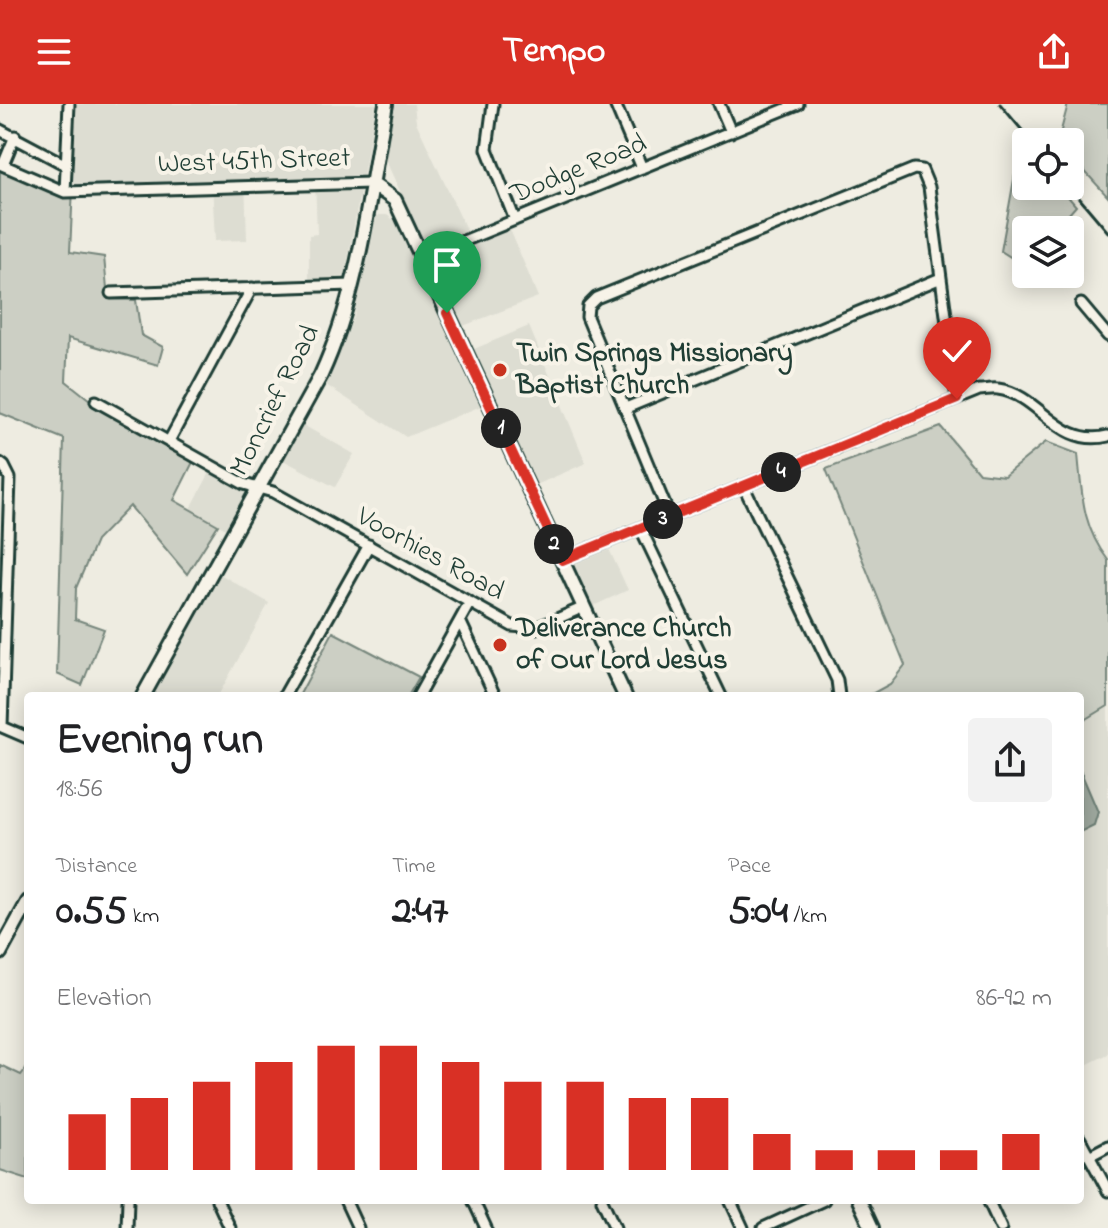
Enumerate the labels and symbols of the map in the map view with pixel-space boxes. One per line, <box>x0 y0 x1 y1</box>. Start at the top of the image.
street label: Dodge Road <box>504 124 654 216</box>
street label: West 45th Street <box>157 138 351 186</box>
pin <box>413 231 481 313</box>
pin <box>923 317 991 399</box>
street label: Moncrief Road <box>220 318 332 484</box>
place label: Twin Springs Missionary Baptist Church <box>514 334 792 407</box>
marker: Twin Springs Missionary Baptist Church <box>491 361 509 379</box>
pin: 1 <box>481 408 521 448</box>
pin: 4 <box>761 452 801 492</box>
street label: Voorhies Road <box>347 497 512 613</box>
pin: 3 <box>643 499 683 539</box>
pin: 2 <box>534 524 574 564</box>
place label: Deliverance Church of Our Lord Jesus <box>514 609 732 682</box>
marker: Deliverance Church of Our Lord Jesus <box>491 636 509 654</box>

